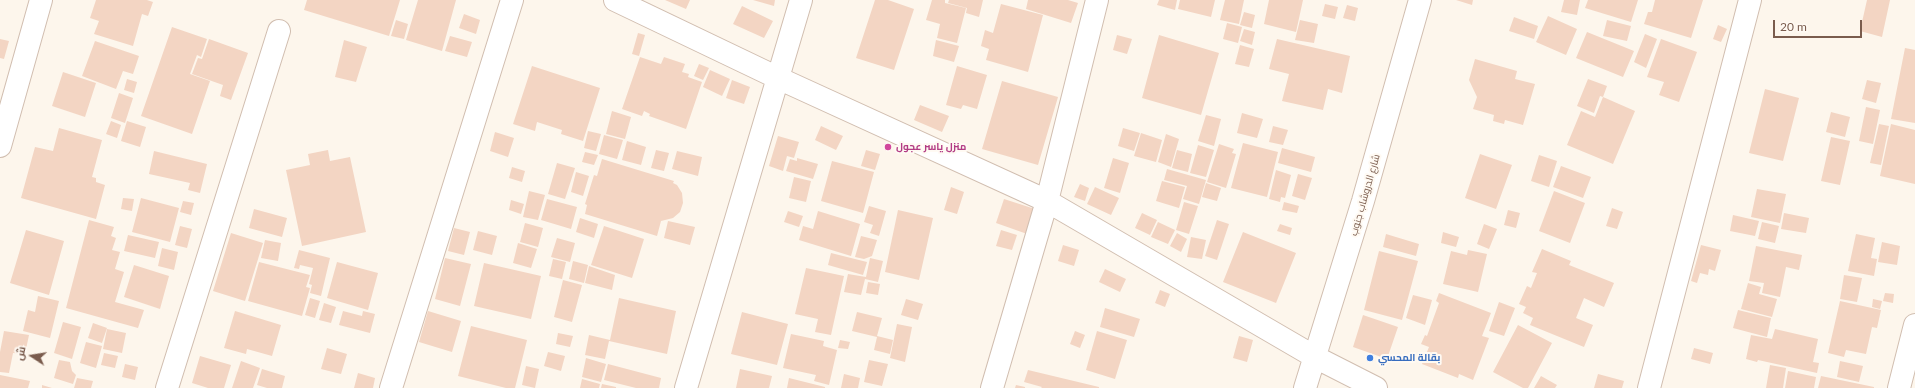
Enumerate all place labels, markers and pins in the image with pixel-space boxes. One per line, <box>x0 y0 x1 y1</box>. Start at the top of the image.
place label: منزل ياسر عجول <box>896 141 966 153</box>
marker: منزل ياسر عجول <box>883 142 893 152</box>
place label: بقالة المحسي <box>1378 352 1440 364</box>
marker: بقالة المحسي <box>1365 353 1375 363</box>

